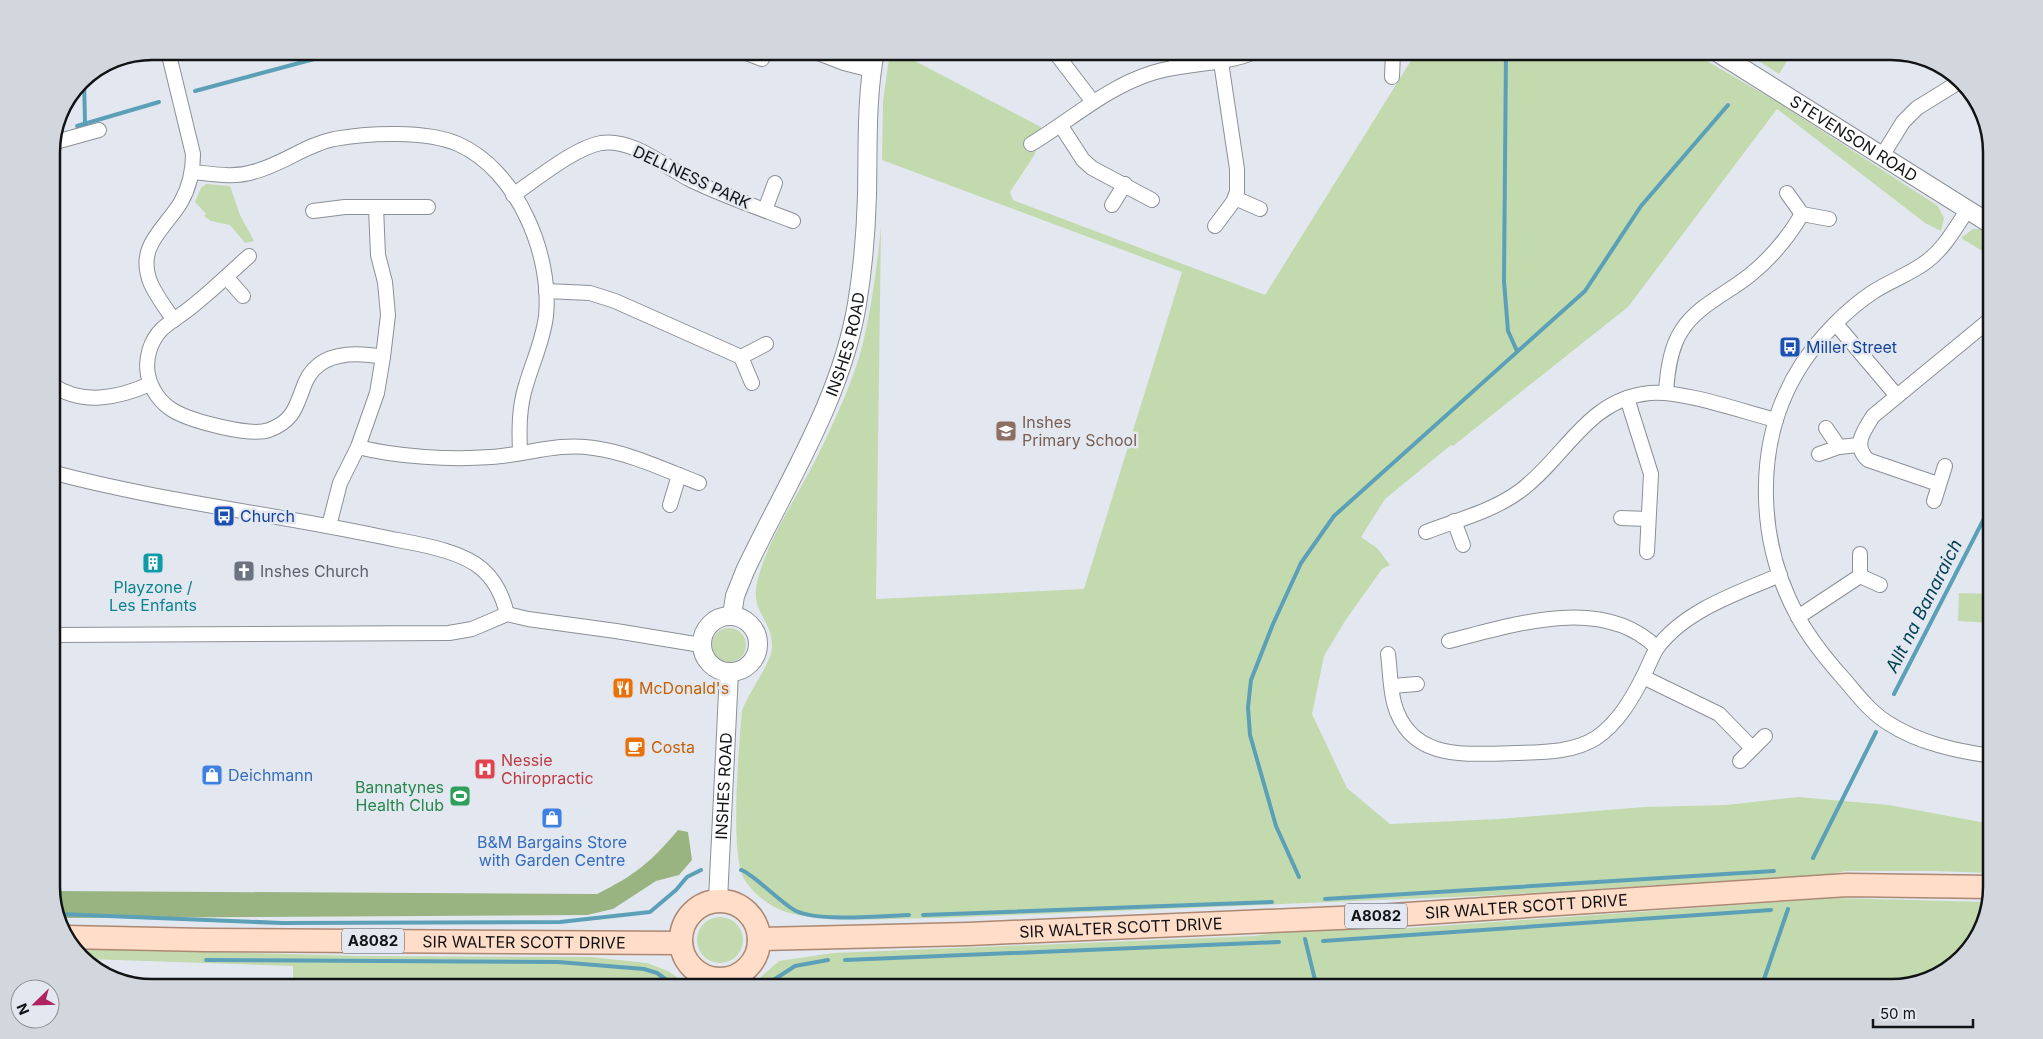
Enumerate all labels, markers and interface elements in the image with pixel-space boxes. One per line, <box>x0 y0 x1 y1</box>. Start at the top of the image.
street label: STEVENSON ROAD <box>1786 91 1921 186</box>
street label: DELLNESS PARK <box>630 141 754 213</box>
street label: INSHES ROAD <box>821 291 869 399</box>
bus stop icon: Miller Street <box>1778 335 1802 359</box>
place label: Miller Street <box>1806 337 1897 357</box>
place label: Inshes Primary School <box>1022 412 1137 450</box>
school or university icon: Inshes Primary School <box>994 419 1018 443</box>
bus stop icon: Church <box>212 504 236 528</box>
place label: Church <box>240 506 295 526</box>
water label: Allt na Banaraich <box>1880 536 1966 677</box>
building icon: Playzone / Les Enfants <box>141 551 165 575</box>
church icon: Inshes Church <box>232 559 256 583</box>
place label: Inshes Church <box>260 561 369 581</box>
place label: Playzone / Les Enfants <box>109 577 197 615</box>
restaurant icon: McDonald's <box>611 676 635 700</box>
place label: McDonald's <box>639 678 729 698</box>
street label: INSHES ROAD <box>711 732 736 840</box>
cafe icon: Costa <box>623 735 647 759</box>
place label: Costa <box>651 737 695 757</box>
place label: Nessie Chiropractic <box>501 750 594 788</box>
hospital icon: Nessie Chiropractic <box>473 757 497 781</box>
shop icon: Deichmann <box>200 763 224 787</box>
place label: Deichmann <box>228 765 313 785</box>
place label: Bannatynes Health Club <box>355 777 444 815</box>
sports icon: Bannatynes Health Club <box>448 784 472 808</box>
shop icon: B&M Bargains Store with Garden Centre <box>540 806 564 830</box>
place label: B&M Bargains Store with Garden Centre <box>477 832 627 870</box>
street label: SIR WALTER SCOTT DRIVE <box>1424 889 1628 923</box>
road number: A8082 <box>1345 904 1407 928</box>
street label: SIR WALTER SCOTT DRIVE <box>1019 913 1223 942</box>
road number: A8082 <box>342 928 404 954</box>
street label: SIR WALTER SCOTT DRIVE <box>422 931 626 953</box>
north arrow <box>10 979 60 1029</box>
scale bar <box>1873 996 1973 1028</box>
text: N <box>13 1001 32 1018</box>
text: 50 m <box>1880 1004 1916 1023</box>

